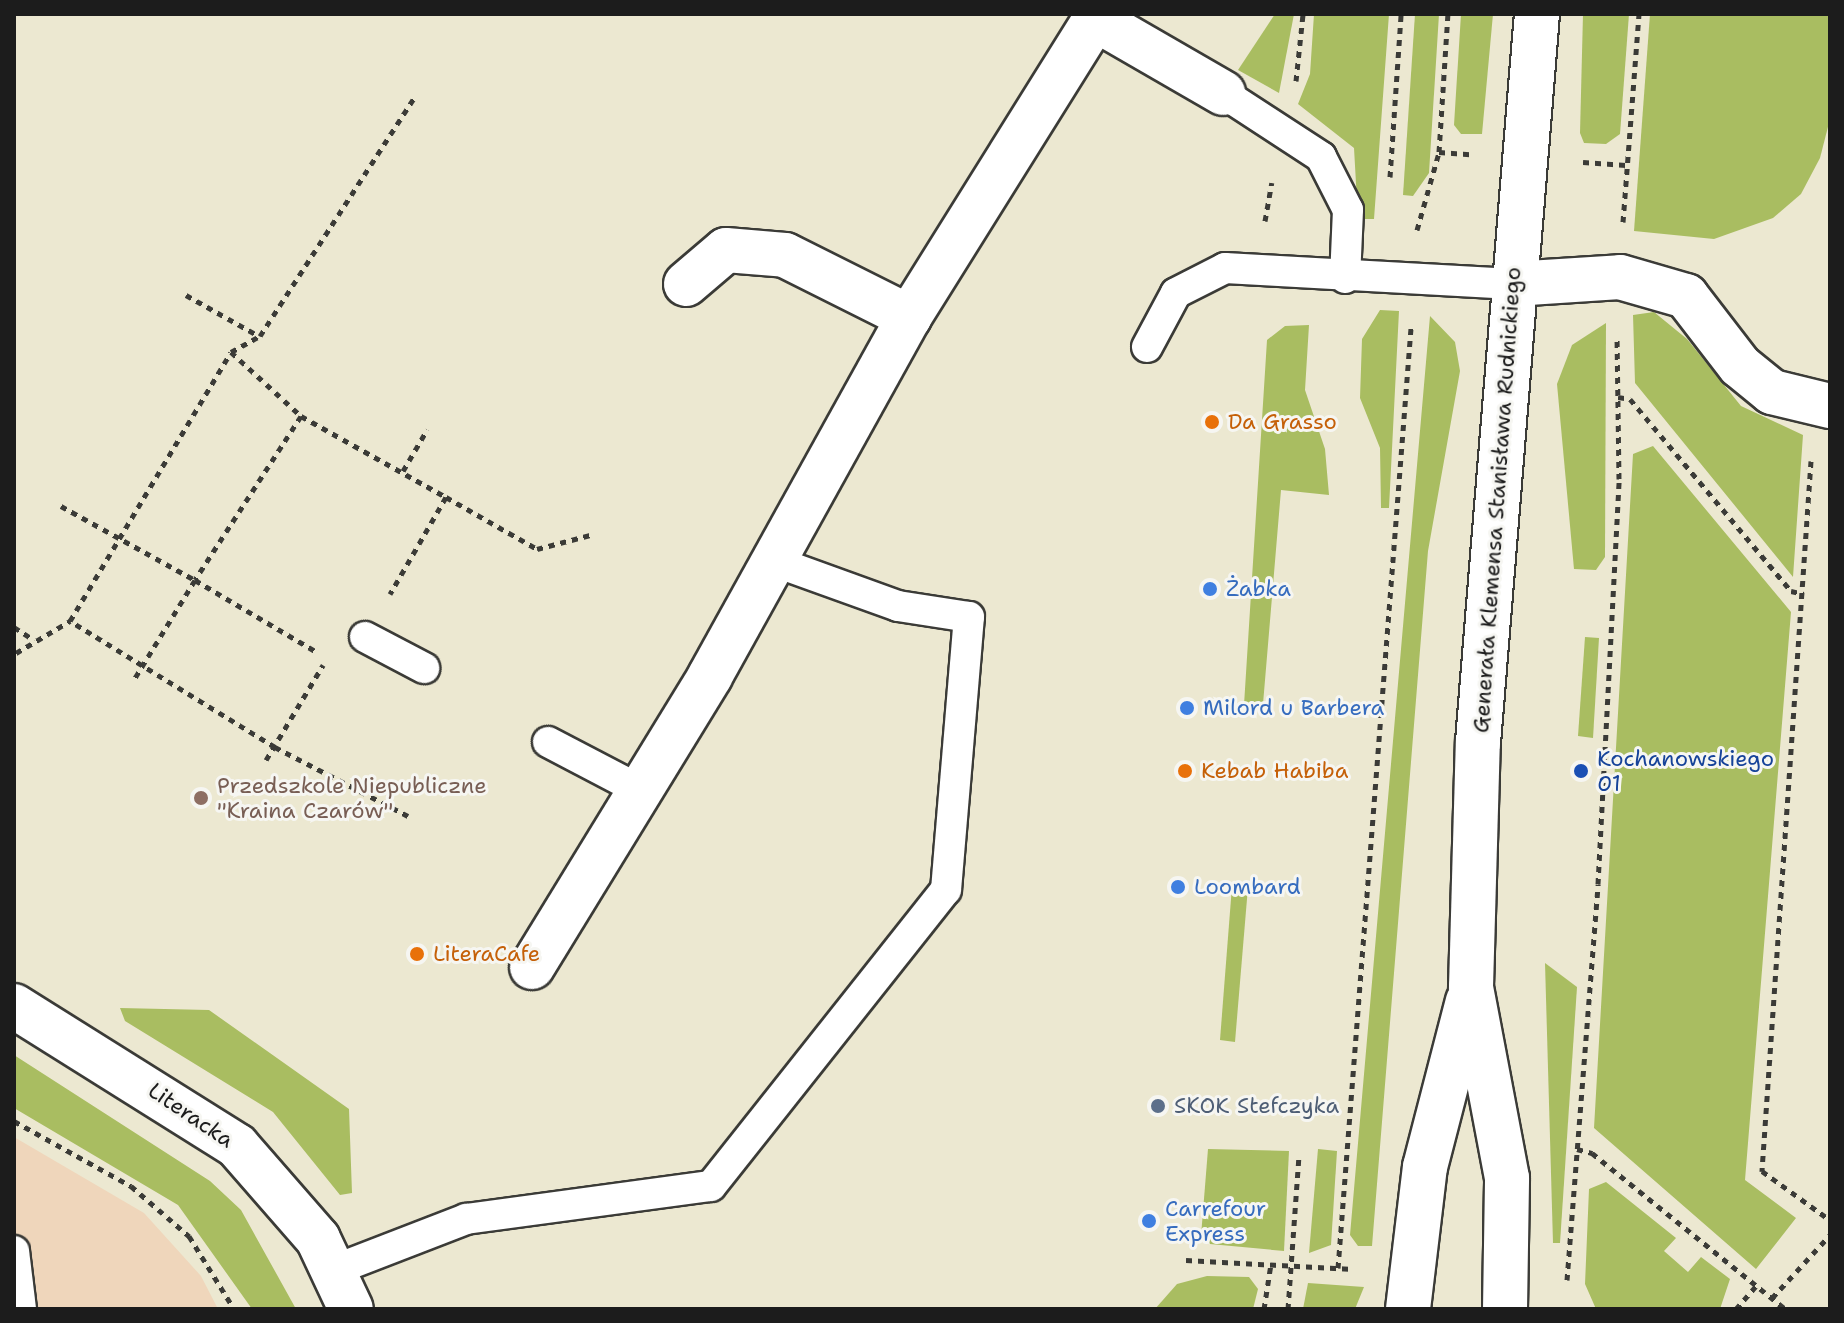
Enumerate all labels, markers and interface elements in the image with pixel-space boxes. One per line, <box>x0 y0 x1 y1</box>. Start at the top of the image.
street label: Generała Klemensa Stanisława Rudnickiego <box>1468 266 1526 734</box>
place label: Da Grasso <box>1228 409 1337 435</box>
marker: Da Grasso <box>1203 413 1221 431</box>
place label: Żabka <box>1226 576 1291 602</box>
marker: Żabka <box>1201 580 1219 598</box>
place label: Milord u Barbera <box>1203 695 1384 721</box>
marker: Milord u Barbera <box>1178 699 1196 717</box>
place label: Kochanowskiego 01 <box>1597 745 1774 796</box>
place label: Kebab Habiba <box>1201 758 1348 784</box>
marker: Kebab Habiba <box>1176 762 1194 780</box>
marker: Kochanowskiego 01 <box>1572 762 1590 780</box>
place label: Przedszkole Niepubliczne "Kraina Czarów" <box>217 772 487 824</box>
marker: Przedszkole Niepubliczne "Kraina Czarów" <box>192 789 210 807</box>
place label: Loombard <box>1194 874 1301 900</box>
marker: Loombard <box>1169 878 1187 896</box>
place label: LiteraCafe <box>433 941 540 967</box>
marker: LiteraCafe <box>408 945 426 963</box>
street label: Literacka <box>143 1077 239 1153</box>
place label: SKOK Stefczyka <box>1174 1093 1339 1119</box>
marker: SKOK Stefczyka <box>1149 1097 1167 1115</box>
place label: Carrefour Express <box>1165 1195 1266 1246</box>
marker: Carrefour Express <box>1140 1212 1158 1230</box>

